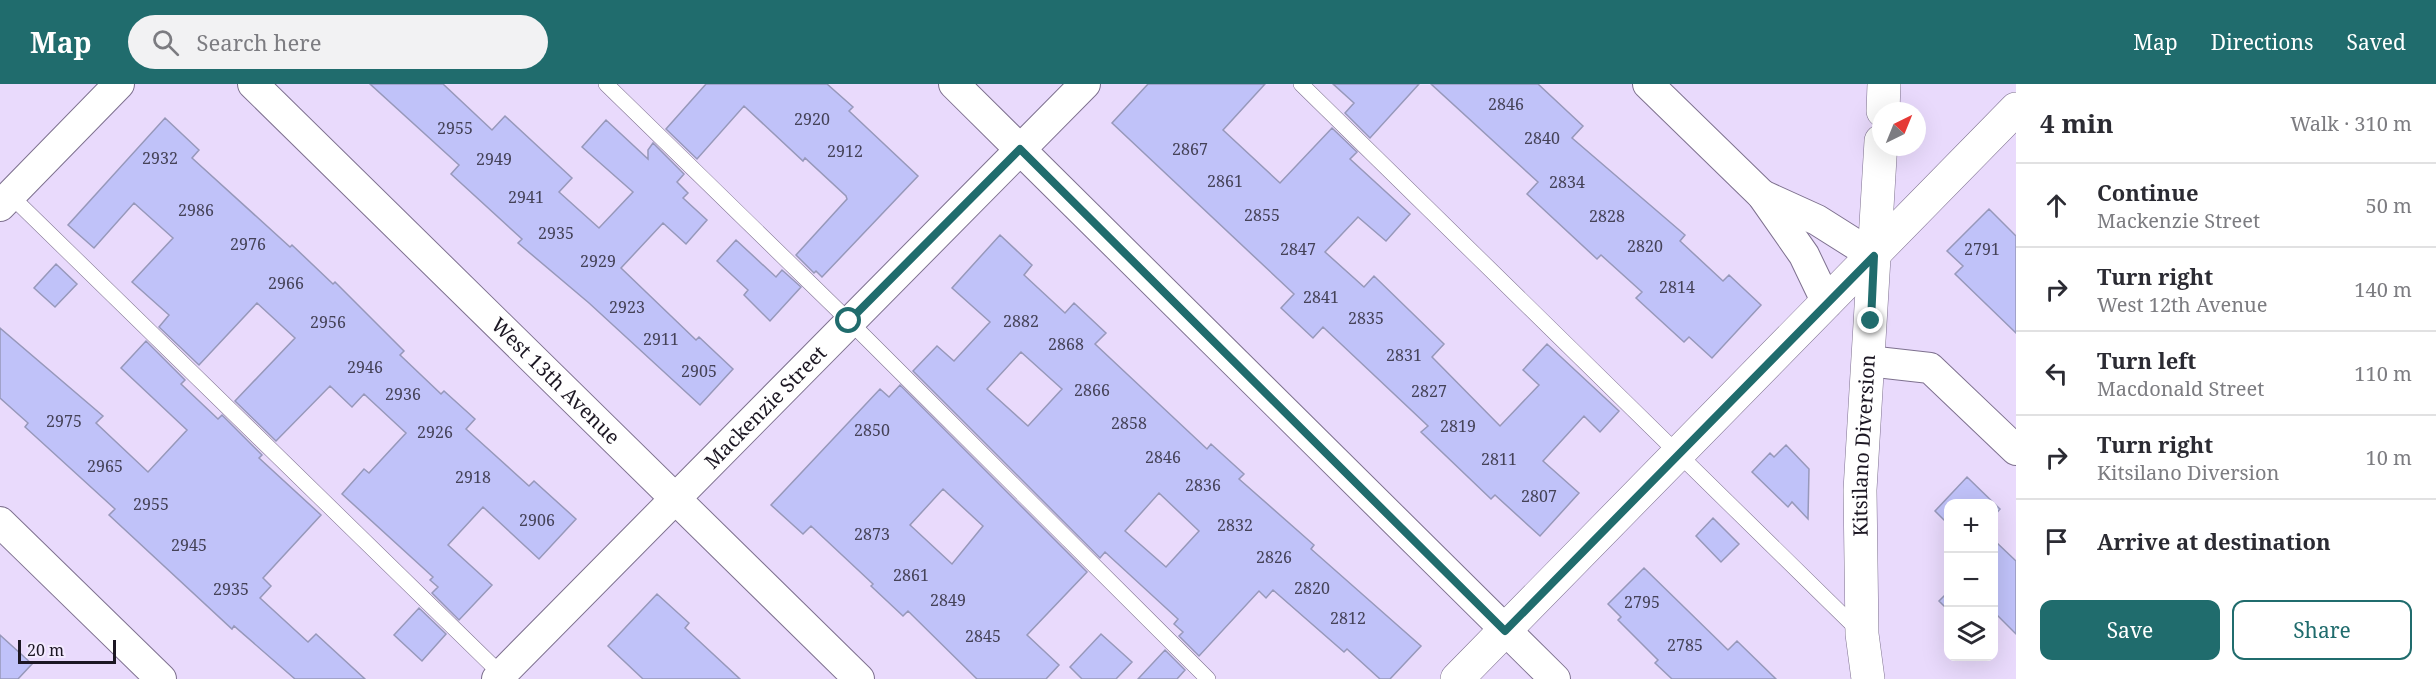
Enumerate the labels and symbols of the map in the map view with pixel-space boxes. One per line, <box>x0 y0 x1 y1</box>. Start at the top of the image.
house number: 2846 <box>1488 93 1524 115</box>
north arrow <box>1872 102 1926 156</box>
house number: 2920 <box>794 108 830 130</box>
house number: 2955 <box>437 117 473 139</box>
house number: 2840 <box>1524 127 1560 149</box>
house number: 2867 <box>1172 138 1208 160</box>
house number: 2912 <box>827 140 863 162</box>
house number: 2932 <box>142 147 178 169</box>
house number: 2949 <box>476 148 512 170</box>
house number: 2861 <box>1207 170 1243 192</box>
house number: 2834 <box>1549 171 1585 193</box>
house number: 2941 <box>508 186 544 208</box>
house number: 2986 <box>178 199 214 221</box>
house number: 2855 <box>1244 204 1280 226</box>
house number: 2828 <box>1589 205 1625 227</box>
house number: 2935 <box>538 222 574 244</box>
house number: 2976 <box>230 233 266 255</box>
house number: 2820 <box>1627 235 1663 257</box>
house number: 2847 <box>1280 238 1316 260</box>
house number: 2791 <box>1964 238 2000 260</box>
house number: 2929 <box>580 250 616 272</box>
house number: 2966 <box>268 272 304 294</box>
house number: 2814 <box>1659 276 1695 298</box>
house number: 2841 <box>1303 286 1339 308</box>
house number: 2923 <box>609 296 645 318</box>
route start <box>835 307 861 333</box>
house number: 2835 <box>1348 307 1384 329</box>
route end <box>1857 307 1883 333</box>
house number: 2882 <box>1003 310 1039 332</box>
house number: 2956 <box>310 311 346 333</box>
street label: West 13th Avenue <box>486 311 626 450</box>
house number: 2911 <box>643 328 679 350</box>
house number: 2868 <box>1048 333 1084 355</box>
street label: Mackenzie Street <box>698 339 832 474</box>
house number: 2831 <box>1386 344 1422 366</box>
street label: Kitsilano Diversion <box>1846 353 1881 537</box>
house number: 2946 <box>347 356 383 378</box>
house number: 2905 <box>681 360 717 382</box>
house number: 2866 <box>1074 379 1110 401</box>
house number: 2827 <box>1411 380 1447 402</box>
house number: 2936 <box>385 383 421 405</box>
house number: 2975 <box>46 410 82 432</box>
house number: 2858 <box>1111 412 1147 434</box>
house number: 2819 <box>1440 415 1476 437</box>
house number: 2850 <box>854 419 890 441</box>
house number: 2926 <box>417 421 453 443</box>
house number: 2846 <box>1145 446 1181 468</box>
house number: 2811 <box>1481 448 1517 470</box>
house number: 2965 <box>87 455 123 477</box>
house number: 2918 <box>455 466 491 488</box>
house number: 2836 <box>1185 474 1221 496</box>
house number: 2807 <box>1521 485 1557 507</box>
house number: 2955 <box>133 493 169 515</box>
house number: 2906 <box>519 509 555 531</box>
house number: 2832 <box>1217 514 1253 536</box>
house number: 2873 <box>854 523 890 545</box>
house number: 2945 <box>171 534 207 556</box>
house number: 2826 <box>1256 546 1292 568</box>
house number: 2861 <box>893 564 929 586</box>
house number: 2820 <box>1294 577 1330 599</box>
house number: 2935 <box>213 578 249 600</box>
house number: 2849 <box>930 589 966 611</box>
house number: 2795 <box>1624 591 1660 613</box>
house number: 2812 <box>1330 607 1366 629</box>
house number: 2845 <box>965 625 1001 647</box>
house number: 2785 <box>1667 634 1703 656</box>
scale bar <box>18 637 116 664</box>

